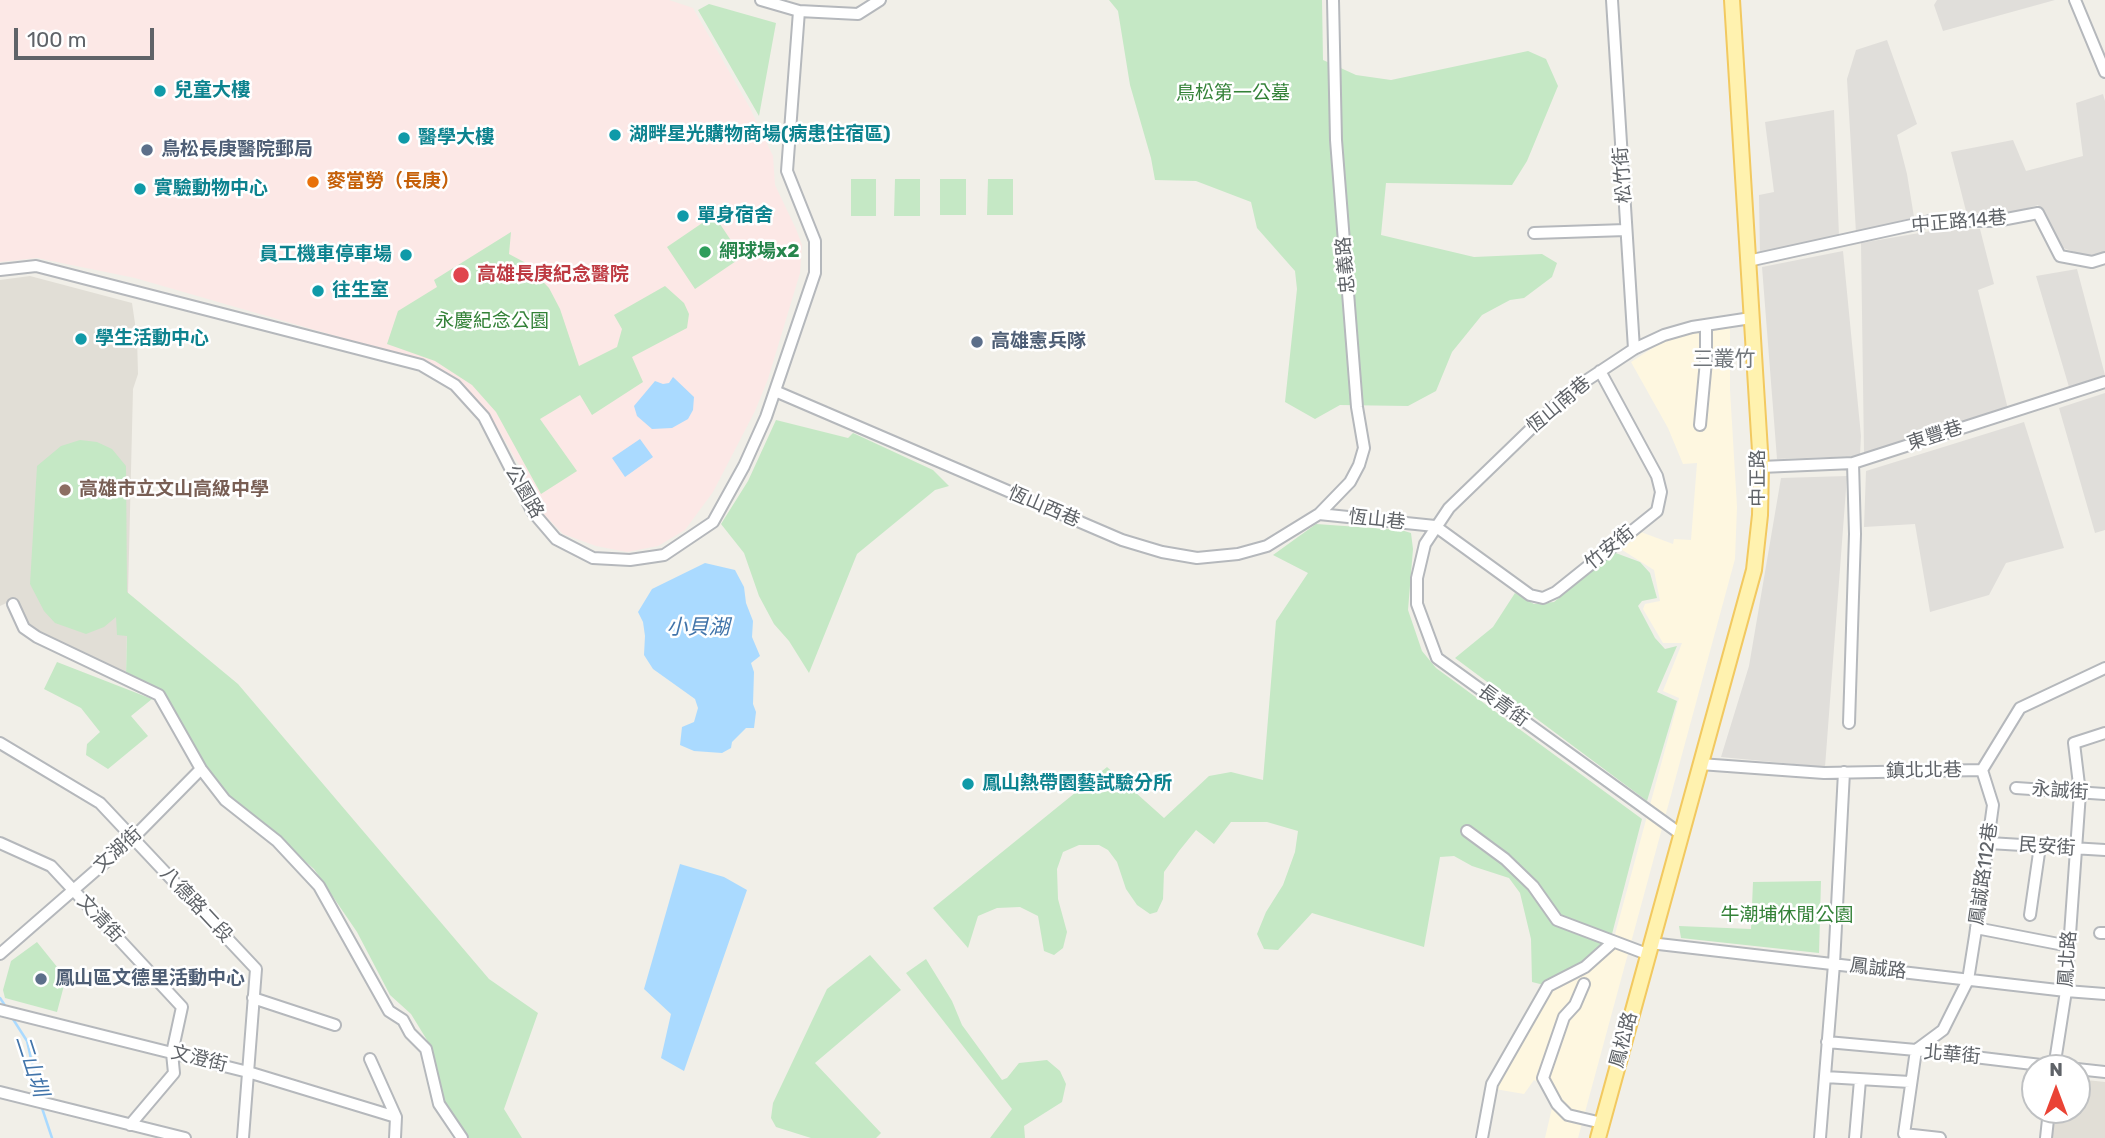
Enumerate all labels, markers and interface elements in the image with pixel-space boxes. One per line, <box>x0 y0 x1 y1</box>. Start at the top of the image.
scale bar <box>18 14 158 58</box>
text: 100 m <box>27 27 86 52</box>
place label: 兒童大樓 <box>174 80 250 102</box>
marker: 兒童大樓 <box>152 83 168 99</box>
park label: 鳥松第一公墓 <box>1176 83 1290 105</box>
place label: 湖畔星光購物商場(病患住宿區) <box>629 124 891 146</box>
place label: 醫學大樓 <box>418 127 494 149</box>
marker: 湖畔星光購物商場(病患住宿區) <box>607 127 623 143</box>
marker: 醫學大樓 <box>396 130 412 146</box>
place label: 鳥松長庚醫院郵局 <box>161 139 313 161</box>
marker: 鳥松長庚醫院郵局 <box>139 142 155 158</box>
street label: 松竹街 <box>1610 146 1636 204</box>
place label: 麥當勞（長庚） <box>327 171 460 193</box>
marker: 麥當勞（長庚） <box>305 174 321 190</box>
place label: 實驗動物中心 <box>154 178 268 200</box>
marker: 實驗動物中心 <box>132 181 148 197</box>
place label: 單身宿舍 <box>697 205 773 227</box>
street label: 中正路14巷 <box>1910 206 2008 238</box>
marker: 單身宿舍 <box>675 208 691 224</box>
street label: 忠義路 <box>1332 236 1360 294</box>
place label: 網球場x2 <box>719 241 800 263</box>
place label: 員工機車停車場 <box>259 244 392 266</box>
marker: 網球場x2 <box>697 244 713 260</box>
marker: 員工機車停車場 <box>398 247 414 263</box>
place label: 高雄長庚紀念醫院 <box>477 264 629 286</box>
marker: 高雄長庚紀念醫院 <box>451 265 471 285</box>
place label: 往生室 <box>332 280 389 302</box>
marker: 往生室 <box>310 283 326 299</box>
park label: 永慶紀念公園 <box>435 311 549 333</box>
place label: 學生活動中心 <box>95 328 209 350</box>
marker: 學生活動中心 <box>73 331 89 347</box>
place label: 高雄憲兵隊 <box>991 331 1086 353</box>
marker: 高雄憲兵隊 <box>969 334 985 350</box>
district label: 三叢竹 <box>1693 347 1755 373</box>
street label: 恆山南巷 <box>1523 372 1595 438</box>
street label: 東豐巷 <box>1904 416 1966 456</box>
street label: 中正路 <box>1748 450 1770 506</box>
street label: 公園路 <box>500 462 548 522</box>
place label: 高雄市立文山高級中學 <box>79 479 269 501</box>
marker: 高雄市立文山高級中學 <box>57 482 73 498</box>
street label: 恆山西巷 <box>1005 482 1083 532</box>
street label: 恆山巷 <box>1347 506 1407 534</box>
street label: 竹安街 <box>1581 521 1639 575</box>
water label: 小貝湖 <box>667 615 729 641</box>
street label: 長青街 <box>1473 680 1533 732</box>
street label: 鎮北北巷 <box>1886 759 1962 783</box>
place label: 鳳山熱帶園藝試驗分所 <box>982 773 1172 795</box>
marker: 鳳山熱帶園藝試驗分所 <box>960 776 976 792</box>
street label: 永誠街 <box>2031 778 2089 804</box>
street label: 鳳誠路112巷 <box>1966 821 2002 927</box>
street label: 文湖街 <box>89 822 147 878</box>
street label: 民安街 <box>2018 834 2076 860</box>
street label: 八德路二段 <box>155 862 237 948</box>
street label: 文清街 <box>72 890 128 948</box>
park label: 牛潮埔休閒公園 <box>1721 905 1853 927</box>
street label: 鳳北路 <box>2055 930 2081 988</box>
street label: 鳳誠路 <box>1848 954 1908 984</box>
place label: 鳳山區文德里活動中心 <box>55 968 245 990</box>
marker: 鳳山區文德里活動中心 <box>33 971 49 987</box>
street label: 鳳松路 <box>1606 1010 1642 1070</box>
water label: 二山圳 <box>9 1032 53 1100</box>
street label: 文澄街 <box>169 1041 229 1077</box>
street label: 北華街 <box>1923 1041 1981 1069</box>
north arrow <box>2021 1054 2091 1124</box>
text: N <box>2049 1058 2063 1081</box>

